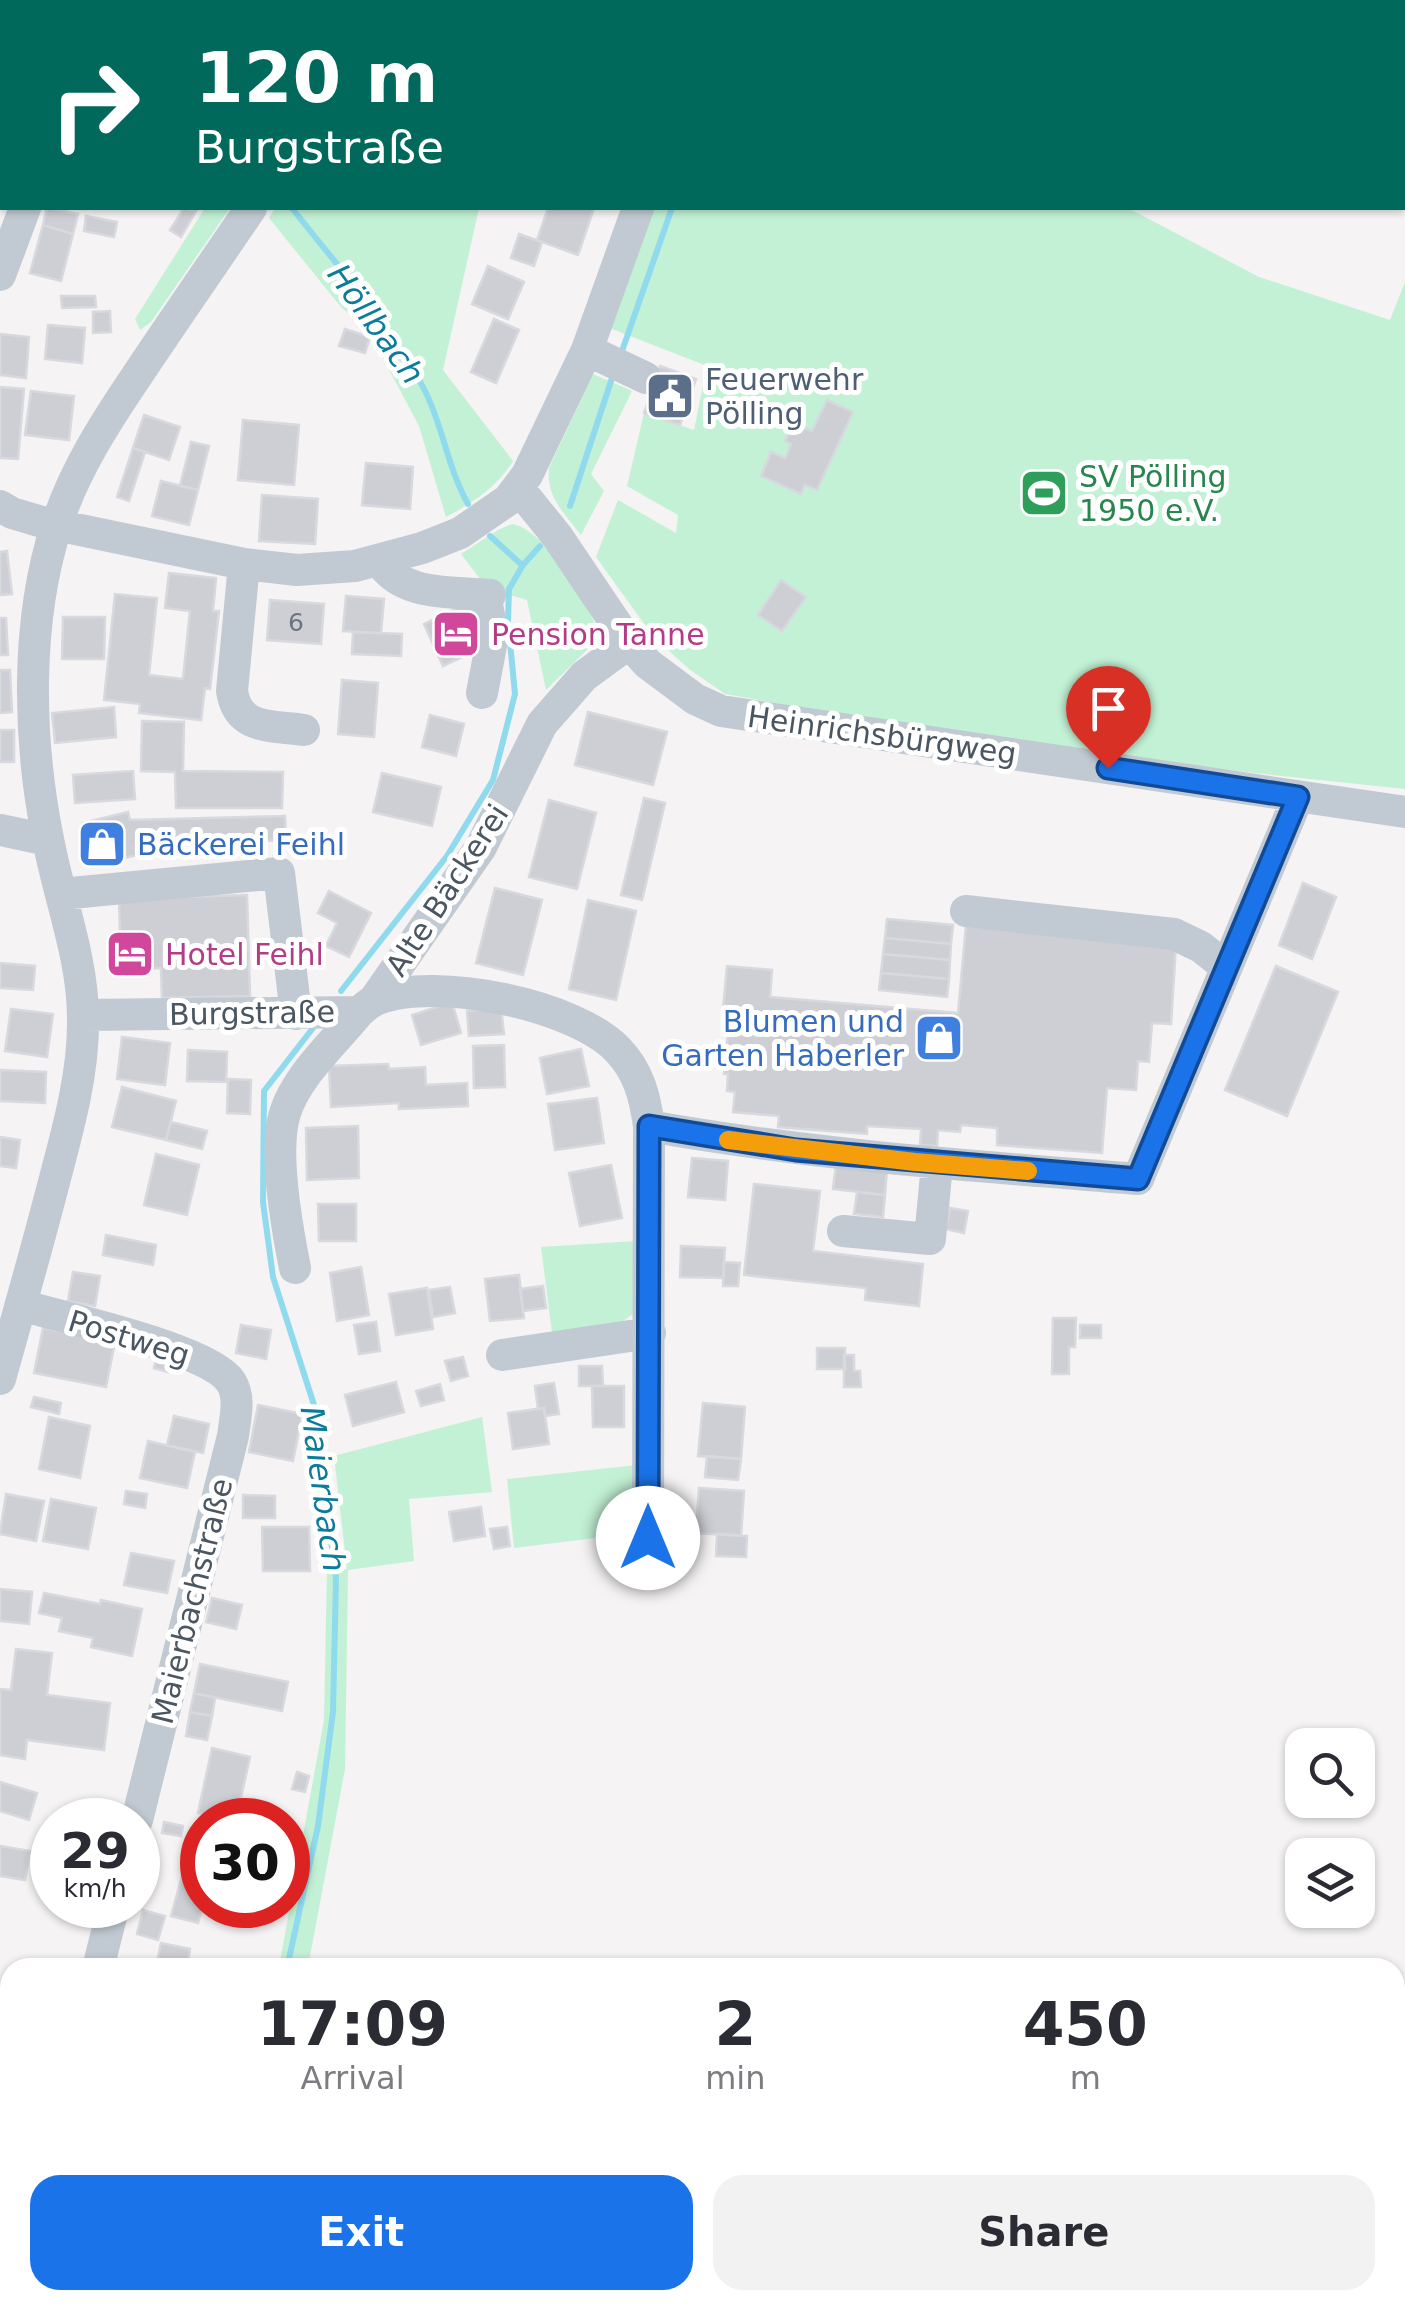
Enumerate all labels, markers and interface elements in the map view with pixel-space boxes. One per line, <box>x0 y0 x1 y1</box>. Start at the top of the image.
text: 120 m <box>195 37 438 119</box>
icon: right <box>30 40 160 170</box>
text: Burgstraße <box>195 121 444 174</box>
water label: Höllbach <box>320 257 432 391</box>
place label: Feuerwehr Pölling <box>705 362 864 431</box>
public building icon: Feuerwehr Pölling <box>644 370 696 422</box>
place label: SV Pölling 1950 e.V. <box>1079 459 1227 528</box>
sports icon: SV Pölling 1950 e.V. <box>1018 467 1070 519</box>
house number: 6 <box>288 608 304 637</box>
hotel icon: Pension Tanne <box>430 608 482 660</box>
place label: Pension Tanne <box>491 617 705 652</box>
pin <box>1066 666 1151 769</box>
icon: arrive <box>1081 681 1136 736</box>
street label: Heinrichsbürgweg <box>745 699 1019 771</box>
street label: Alte Bäckerei <box>379 798 515 982</box>
shop icon: Bäckerei Feihl <box>76 818 128 870</box>
place label: Bäckerei Feihl <box>137 827 345 862</box>
hotel icon: Hotel Feihl <box>104 928 156 980</box>
place label: Hotel Feihl <box>165 937 324 972</box>
street label: Burgstraße <box>169 994 335 1032</box>
place label: Blumen und Garten Haberler <box>661 1004 905 1073</box>
shop icon: Blumen und Garten Haberler <box>913 1012 965 1064</box>
street label: Postweg <box>64 1303 194 1373</box>
water label: Maierbach <box>293 1404 353 1574</box>
street label: Maierbachstraße <box>145 1475 239 1727</box>
position arrow <box>596 1486 700 1590</box>
map controls <box>1285 1728 1375 1928</box>
button: search <box>1285 1728 1375 1818</box>
speed limit sign: 30 <box>180 1798 310 1928</box>
text: 29 <box>60 1822 130 1880</box>
button: layers <box>1285 1838 1375 1928</box>
text: km/h <box>63 1874 127 1903</box>
text: 17:09 <box>257 1989 448 2059</box>
text: 2 <box>714 1989 756 2059</box>
text: 450 <box>1023 1989 1148 2059</box>
text: Arrival <box>301 2059 405 2097</box>
text: min <box>705 2059 766 2097</box>
text: m <box>1070 2059 1101 2097</box>
button: Exit <box>30 2175 693 2290</box>
button: Share <box>713 2175 1375 2290</box>

